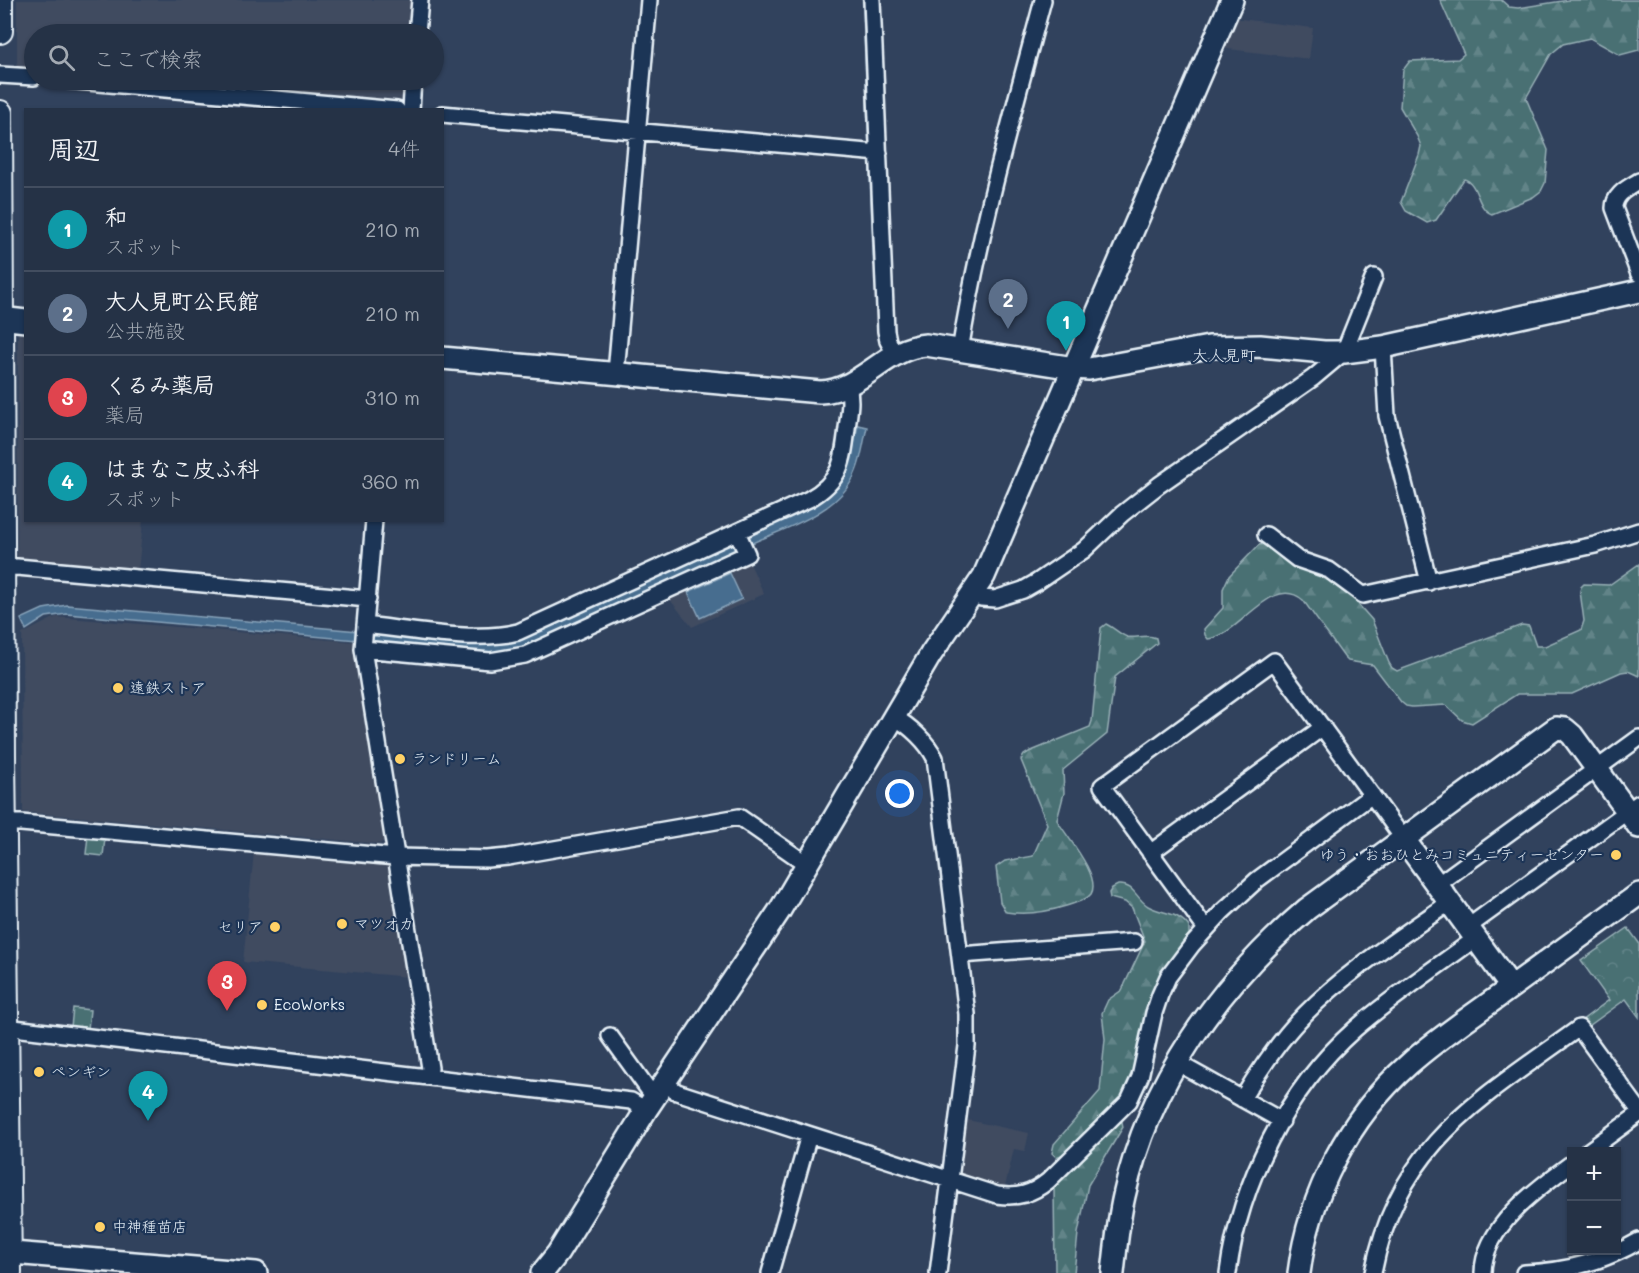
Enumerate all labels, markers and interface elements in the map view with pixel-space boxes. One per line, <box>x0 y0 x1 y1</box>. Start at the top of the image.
search box <box>24 24 444 90</box>
icon: search <box>45 41 78 74</box>
text: ここで検索 <box>93 44 203 73</box>
text: 周辺 <box>48 132 100 166</box>
text: 4件 <box>388 135 420 161</box>
text: 和 <box>105 202 127 231</box>
text: 1 <box>63 216 72 242</box>
text: 210 m <box>365 216 420 242</box>
text: スポット <box>105 233 185 259</box>
pin: 2 <box>988 280 1028 329</box>
text: 大人見町公民館 <box>105 286 259 315</box>
text: 2 <box>62 300 73 326</box>
text: 210 m <box>365 300 420 326</box>
pin: 1 <box>1046 302 1086 351</box>
text: 公共施設 <box>105 317 185 343</box>
district label: 大人見町 <box>1192 344 1256 365</box>
text: くるみ薬局 <box>105 370 215 399</box>
text: 3 <box>62 384 74 410</box>
text: 310 m <box>365 384 420 410</box>
text: 薬局 <box>105 401 145 427</box>
text: はまなこ皮ふ科 <box>105 454 259 483</box>
text: 4 <box>61 468 74 494</box>
text: 360 m <box>362 468 420 494</box>
text: スポット <box>105 485 185 511</box>
place label: 遠鉄ストア <box>130 677 206 697</box>
marker: 遠鉄ストア <box>111 681 125 695</box>
place label: ランドリーム <box>412 748 501 768</box>
marker: ランドリーム <box>393 752 407 766</box>
your location <box>885 779 914 808</box>
place label: ゆう・おおひとみコミュニティーセンター <box>1320 844 1604 864</box>
marker: ゆう・おおひとみコミュニティーセンター <box>1609 848 1623 862</box>
place label: マツオカ <box>354 913 414 933</box>
place label: セリア <box>218 916 263 936</box>
marker: マツオカ <box>335 917 349 931</box>
marker: セリア <box>268 920 282 934</box>
pin: 3 <box>208 962 246 1011</box>
place label: EcoWorks <box>274 994 345 1014</box>
marker: EcoWorks <box>255 998 269 1012</box>
place label: ペンギン <box>51 1061 111 1081</box>
marker: ペンギン <box>32 1065 46 1079</box>
pin: 4 <box>128 1072 168 1121</box>
map controls <box>1567 1147 1621 1255</box>
button: + <box>1567 1147 1621 1201</box>
button: − <box>1567 1201 1621 1255</box>
place label: 中神種苗店 <box>112 1216 187 1236</box>
marker: 中神種苗店 <box>93 1220 107 1234</box>

